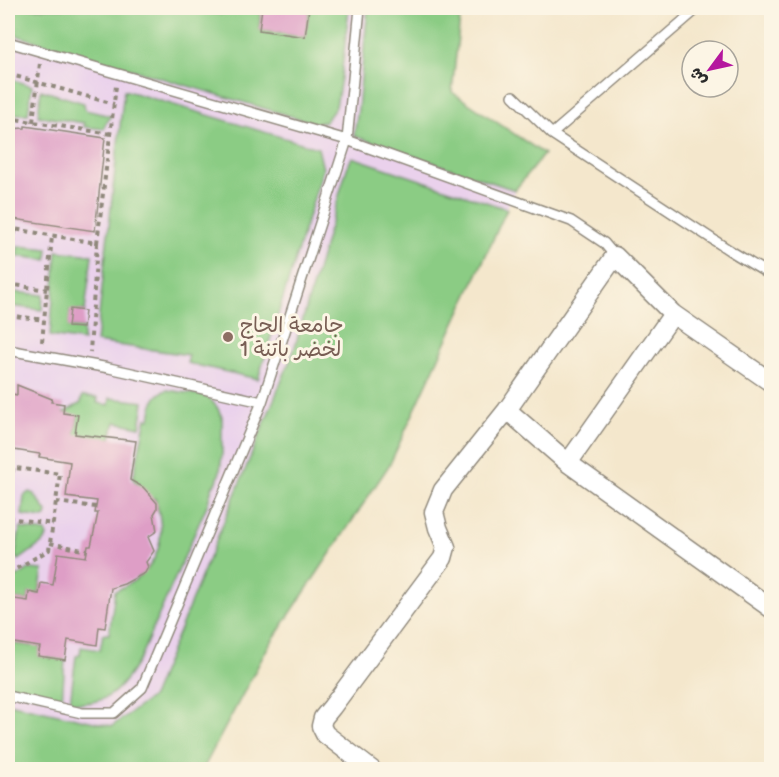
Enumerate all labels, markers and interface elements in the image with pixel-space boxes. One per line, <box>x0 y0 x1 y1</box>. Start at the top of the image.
north arrow <box>680 39 740 99</box>
text: ش <box>686 64 711 89</box>
place label: جامعة الحاج لخضر باتنة 1 <box>240 313 344 362</box>
marker: جامعة الحاج لخضر باتنة 1 <box>221 330 235 344</box>

